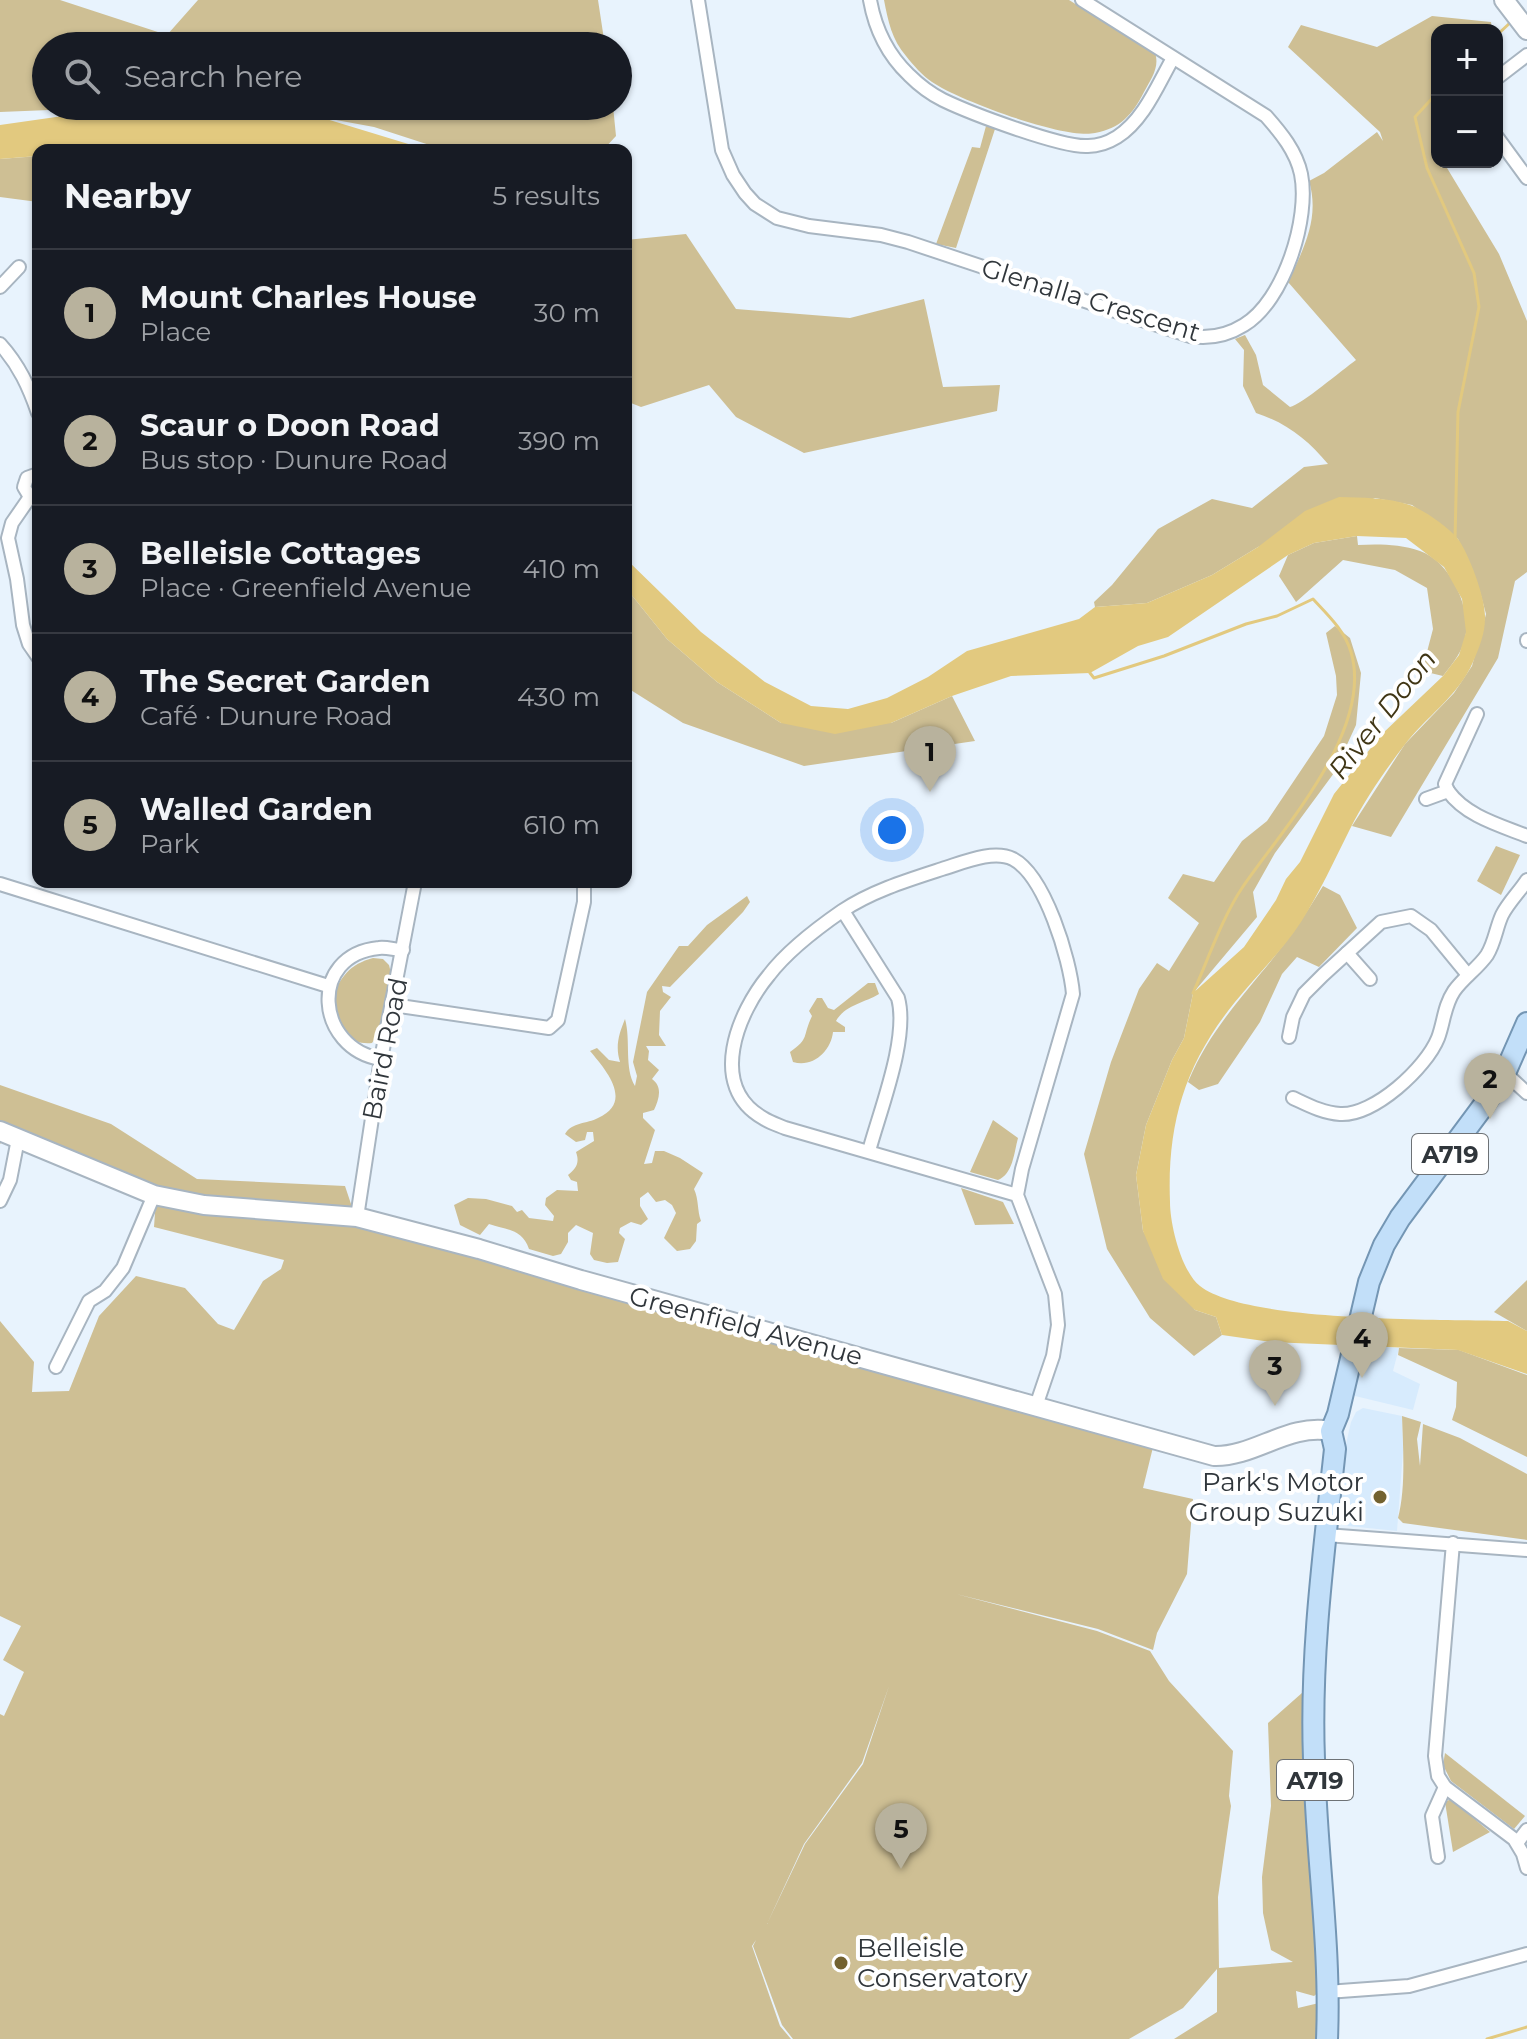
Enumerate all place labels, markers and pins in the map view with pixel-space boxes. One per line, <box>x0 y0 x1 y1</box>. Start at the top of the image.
pin: 1 <box>904 726 956 792</box>
pin: 2 <box>1464 1053 1516 1119</box>
pin: 4 <box>1336 1312 1388 1378</box>
pin: 3 <box>1249 1340 1301 1406</box>
place label: Park's Motor Group Suzuki <box>1189 1466 1364 1528</box>
marker: Park's Motor Group Suzuki <box>1371 1488 1389 1506</box>
pin: 5 <box>875 1803 927 1869</box>
place label: Belleisle Conservatory <box>857 1932 1028 1994</box>
marker: Belleisle Conservatory <box>832 1954 850 1972</box>

